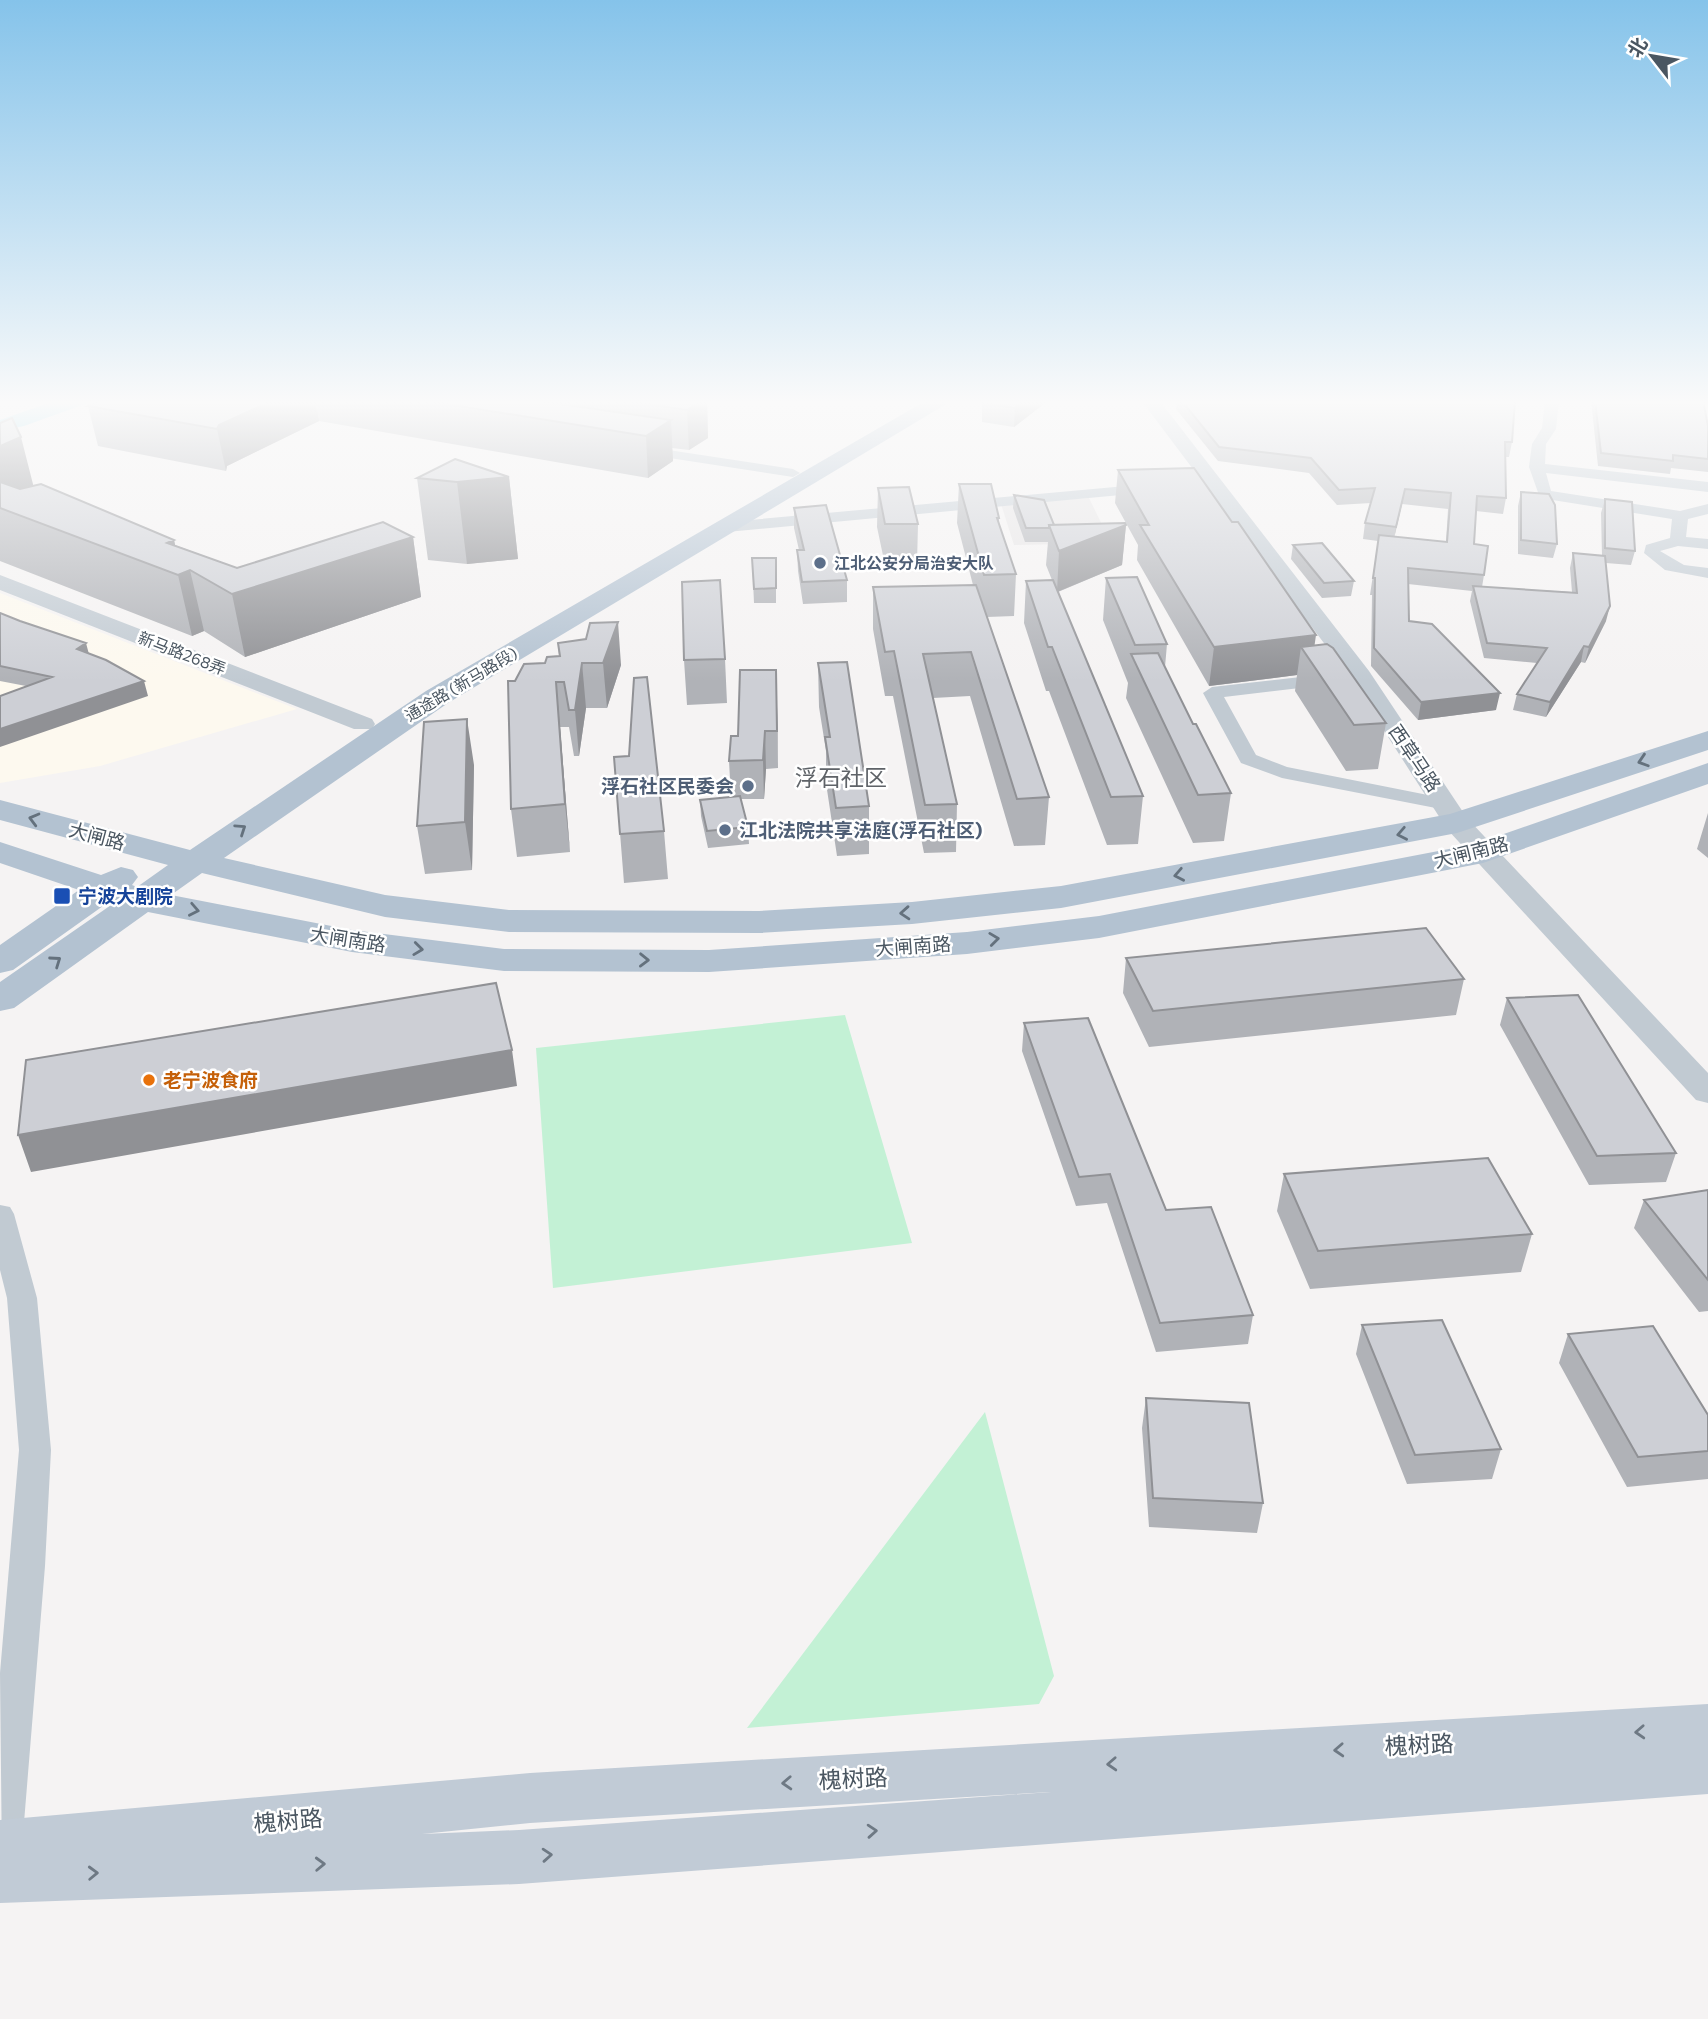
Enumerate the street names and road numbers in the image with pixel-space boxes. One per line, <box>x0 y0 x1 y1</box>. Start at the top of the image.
street label: 新马路268弄 <box>136 627 229 678</box>
street label: 通途路 (新马路段) <box>401 643 520 725</box>
street label: 西草马路 <box>1385 720 1446 796</box>
street label: 大闸路 <box>67 817 128 854</box>
street label: 大闸南路 <box>1431 831 1511 872</box>
street label: 大闸南路 <box>309 921 387 956</box>
street label: 大闸南路 <box>874 931 952 960</box>
street label: 槐树路 <box>1384 1728 1454 1760</box>
street label: 槐树路 <box>818 1762 888 1794</box>
street label: 槐树路 <box>252 1803 324 1837</box>

